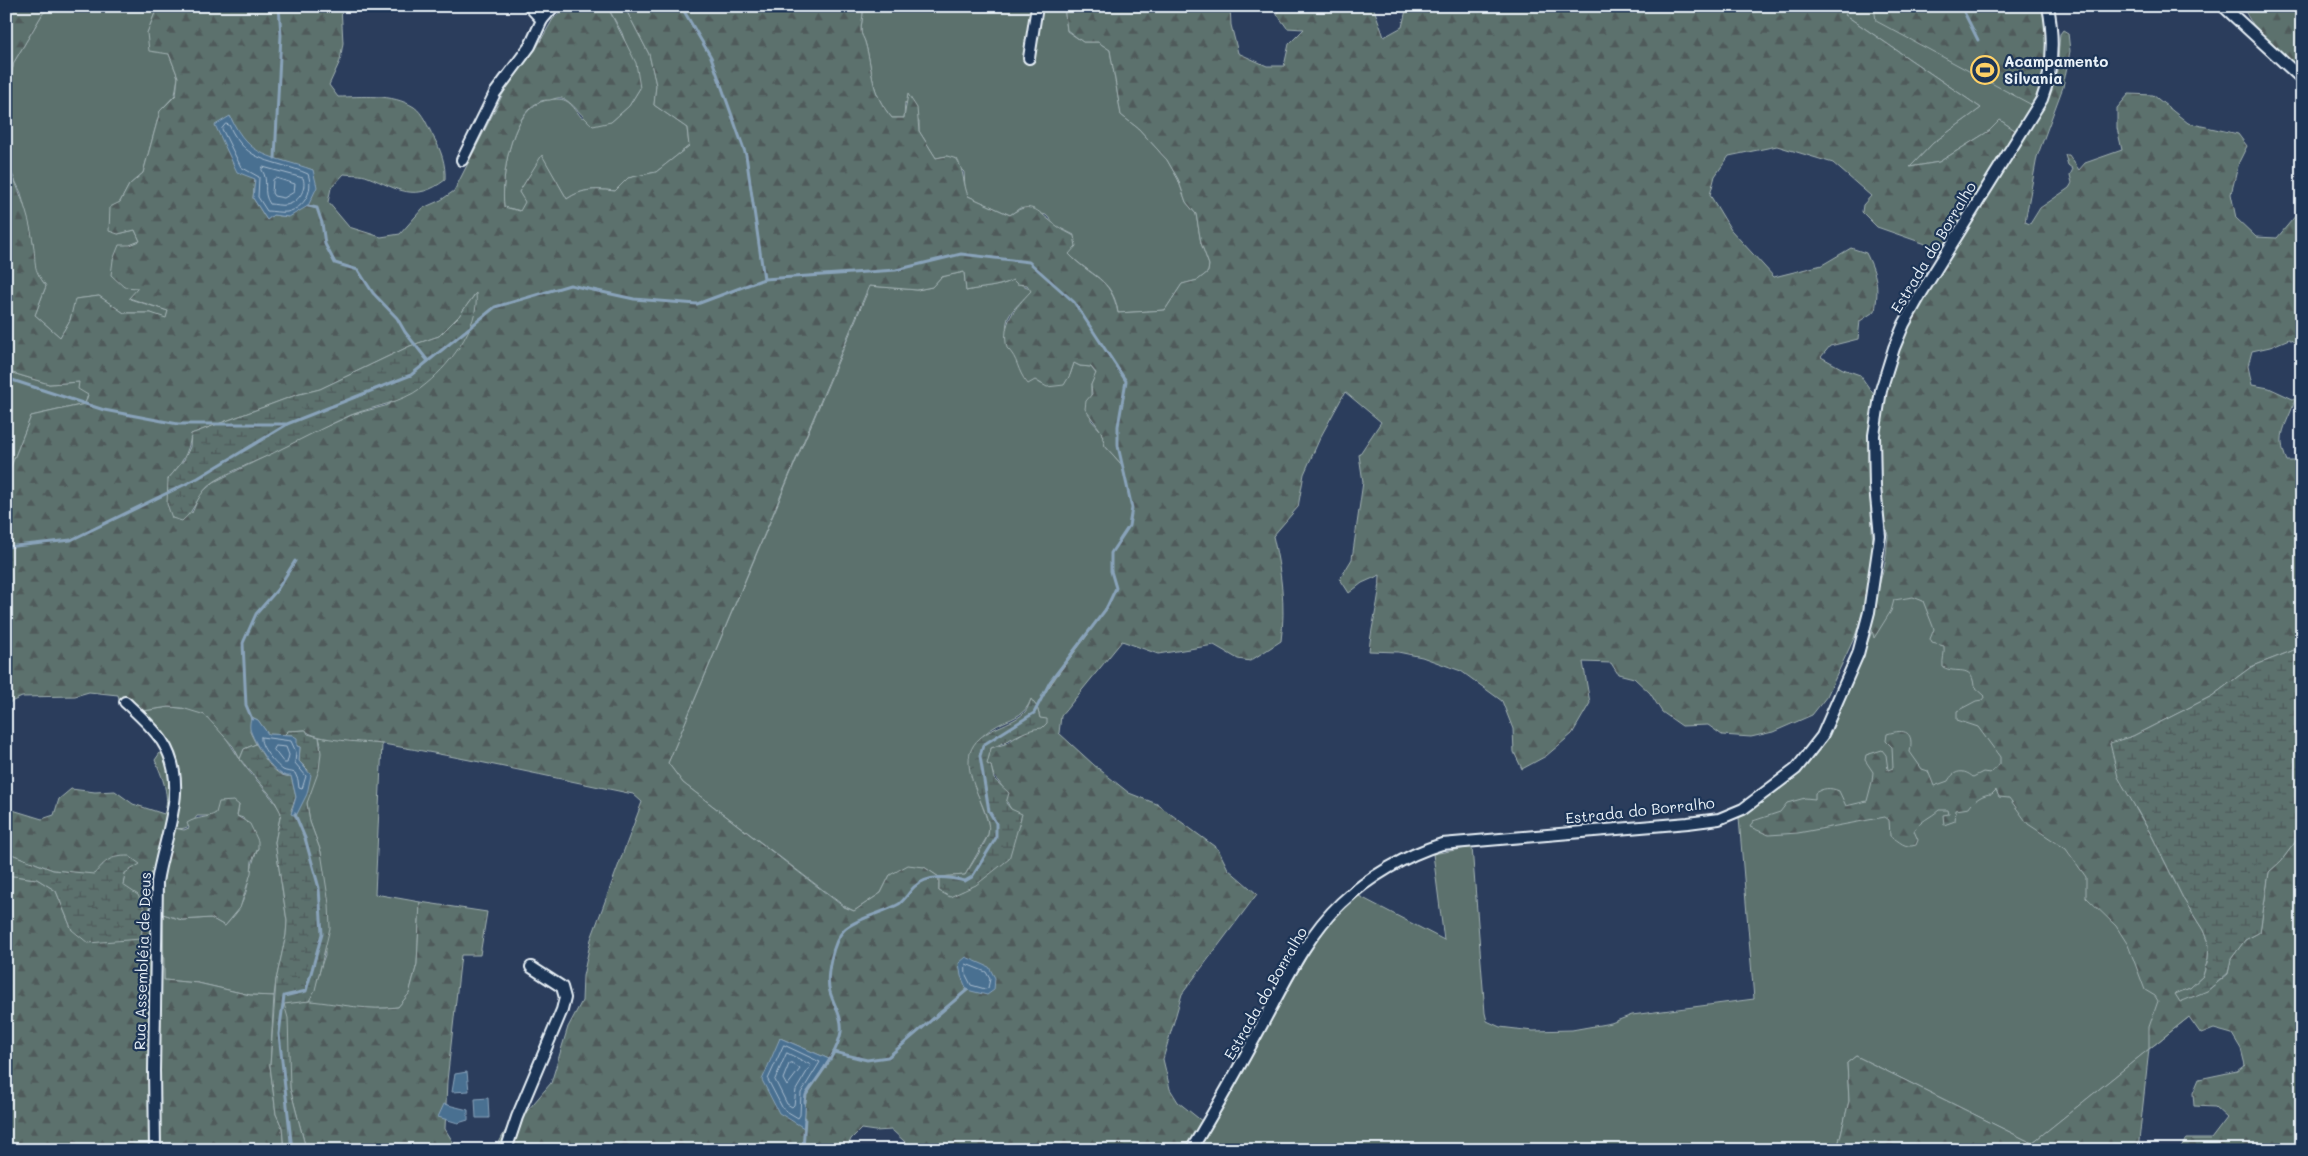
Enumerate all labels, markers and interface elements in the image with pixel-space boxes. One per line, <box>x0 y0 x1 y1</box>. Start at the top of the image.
place label: Acampamento Silvania <box>2004 51 2108 88</box>
sports icon: Acampamento Silvania <box>1970 55 2000 85</box>
street label: Estrada do Borralho <box>1886 177 1980 316</box>
street label: Estrada do Borralho <box>1564 792 1716 828</box>
street label: Rua Assembléia de Deus <box>129 872 155 1050</box>
street label: Estrada do Borralho <box>1219 923 1311 1063</box>

